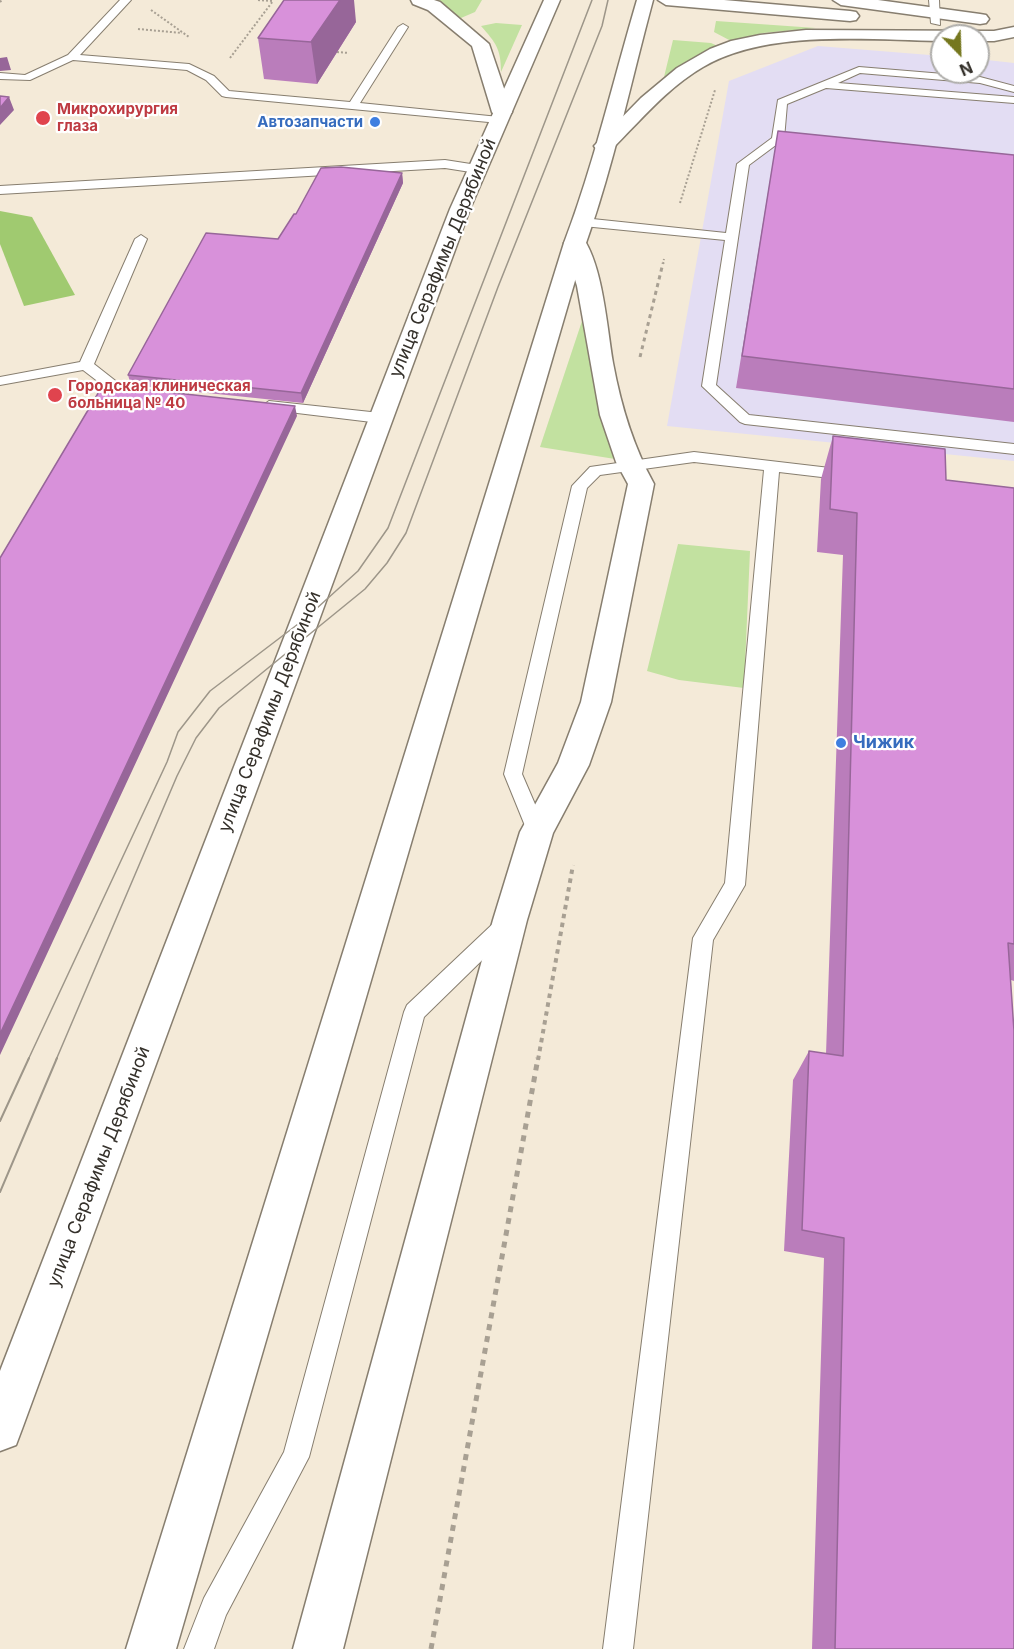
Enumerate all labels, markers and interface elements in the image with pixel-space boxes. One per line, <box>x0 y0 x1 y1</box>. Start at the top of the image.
north arrow <box>930 24 990 84</box>
text: N <box>957 57 976 80</box>
place label: Микрохирургия глаза <box>57 100 178 135</box>
marker: Микрохирургия глаза <box>34 109 52 127</box>
place label: Автозапчасти <box>257 113 363 131</box>
marker: Автозапчасти <box>368 115 382 129</box>
street label: улица Серафимы Дерябиной <box>385 135 501 381</box>
place label: Городская клиническая больница № 40 <box>68 377 251 412</box>
marker: Городская клиническая больница № 40 <box>46 386 64 404</box>
street label: улица Серафимы Дерябиной <box>214 589 326 835</box>
place label: Чижик <box>853 732 914 754</box>
marker: Чижик <box>834 736 848 750</box>
street label: улица Серафимы Дерябиной <box>43 1044 155 1290</box>

